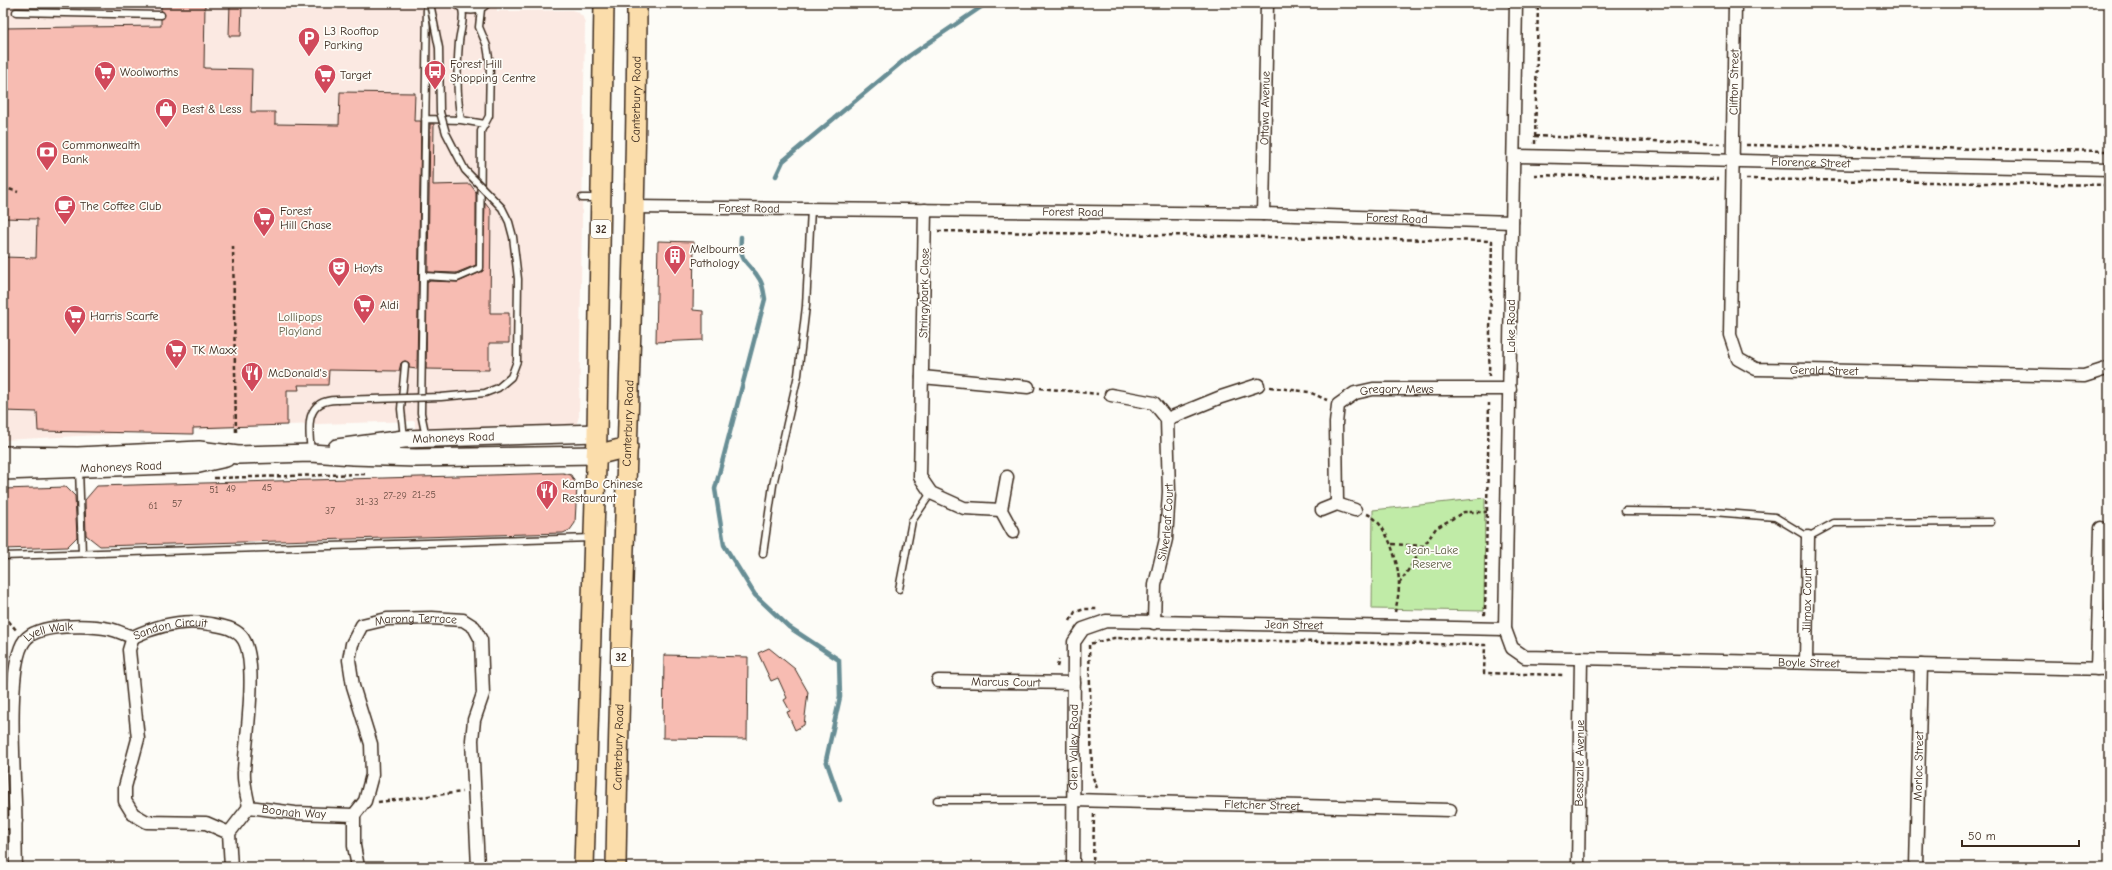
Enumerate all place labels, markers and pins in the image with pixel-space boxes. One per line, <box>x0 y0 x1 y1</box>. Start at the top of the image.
place label: L3 Rooftop Parking <box>324 24 379 52</box>
parking icon: L3 Rooftop Parking <box>296 25 322 58</box>
place label: Forest Hill Shopping Centre <box>450 57 536 85</box>
bus stop icon: Forest Hill Shopping Centre <box>422 58 448 91</box>
supermarket icon: Woolworths <box>92 59 118 92</box>
supermarket icon: Target <box>312 62 338 95</box>
place label: Woolworths <box>120 65 178 79</box>
place label: Target <box>340 68 372 82</box>
shop icon: Best & Less <box>153 96 179 129</box>
place label: Best & Less <box>182 102 241 116</box>
place label: Commonwealth Bank <box>62 138 140 166</box>
bank icon: Commonwealth Bank <box>34 139 60 172</box>
cafe icon: The Coffee Club <box>52 193 78 226</box>
place label: The Coffee Club <box>80 199 161 213</box>
place label: Forest Hill Chase <box>280 204 332 232</box>
supermarket icon: Forest Hill Chase <box>251 205 277 238</box>
place label: Melbourne Pathology <box>690 242 745 270</box>
building icon: Melbourne Pathology <box>662 243 688 276</box>
theatre icon: Hoyts <box>326 255 352 288</box>
place label: Hoyts <box>354 261 383 275</box>
supermarket icon: Aldi <box>351 292 377 325</box>
place label: Aldi <box>380 298 399 312</box>
supermarket icon: Harris Scarfe <box>62 303 88 336</box>
place label: Harris Scarfe <box>90 309 159 323</box>
supermarket icon: TK Maxx <box>163 337 189 370</box>
place label: TK Maxx <box>192 343 237 357</box>
restaurant icon: McDonald's <box>239 360 265 393</box>
place label: McDonald's <box>268 366 327 380</box>
place label: KamBo Chinese Restaurant <box>562 477 643 505</box>
restaurant icon: KamBo Chinese Restaurant <box>534 478 560 511</box>

